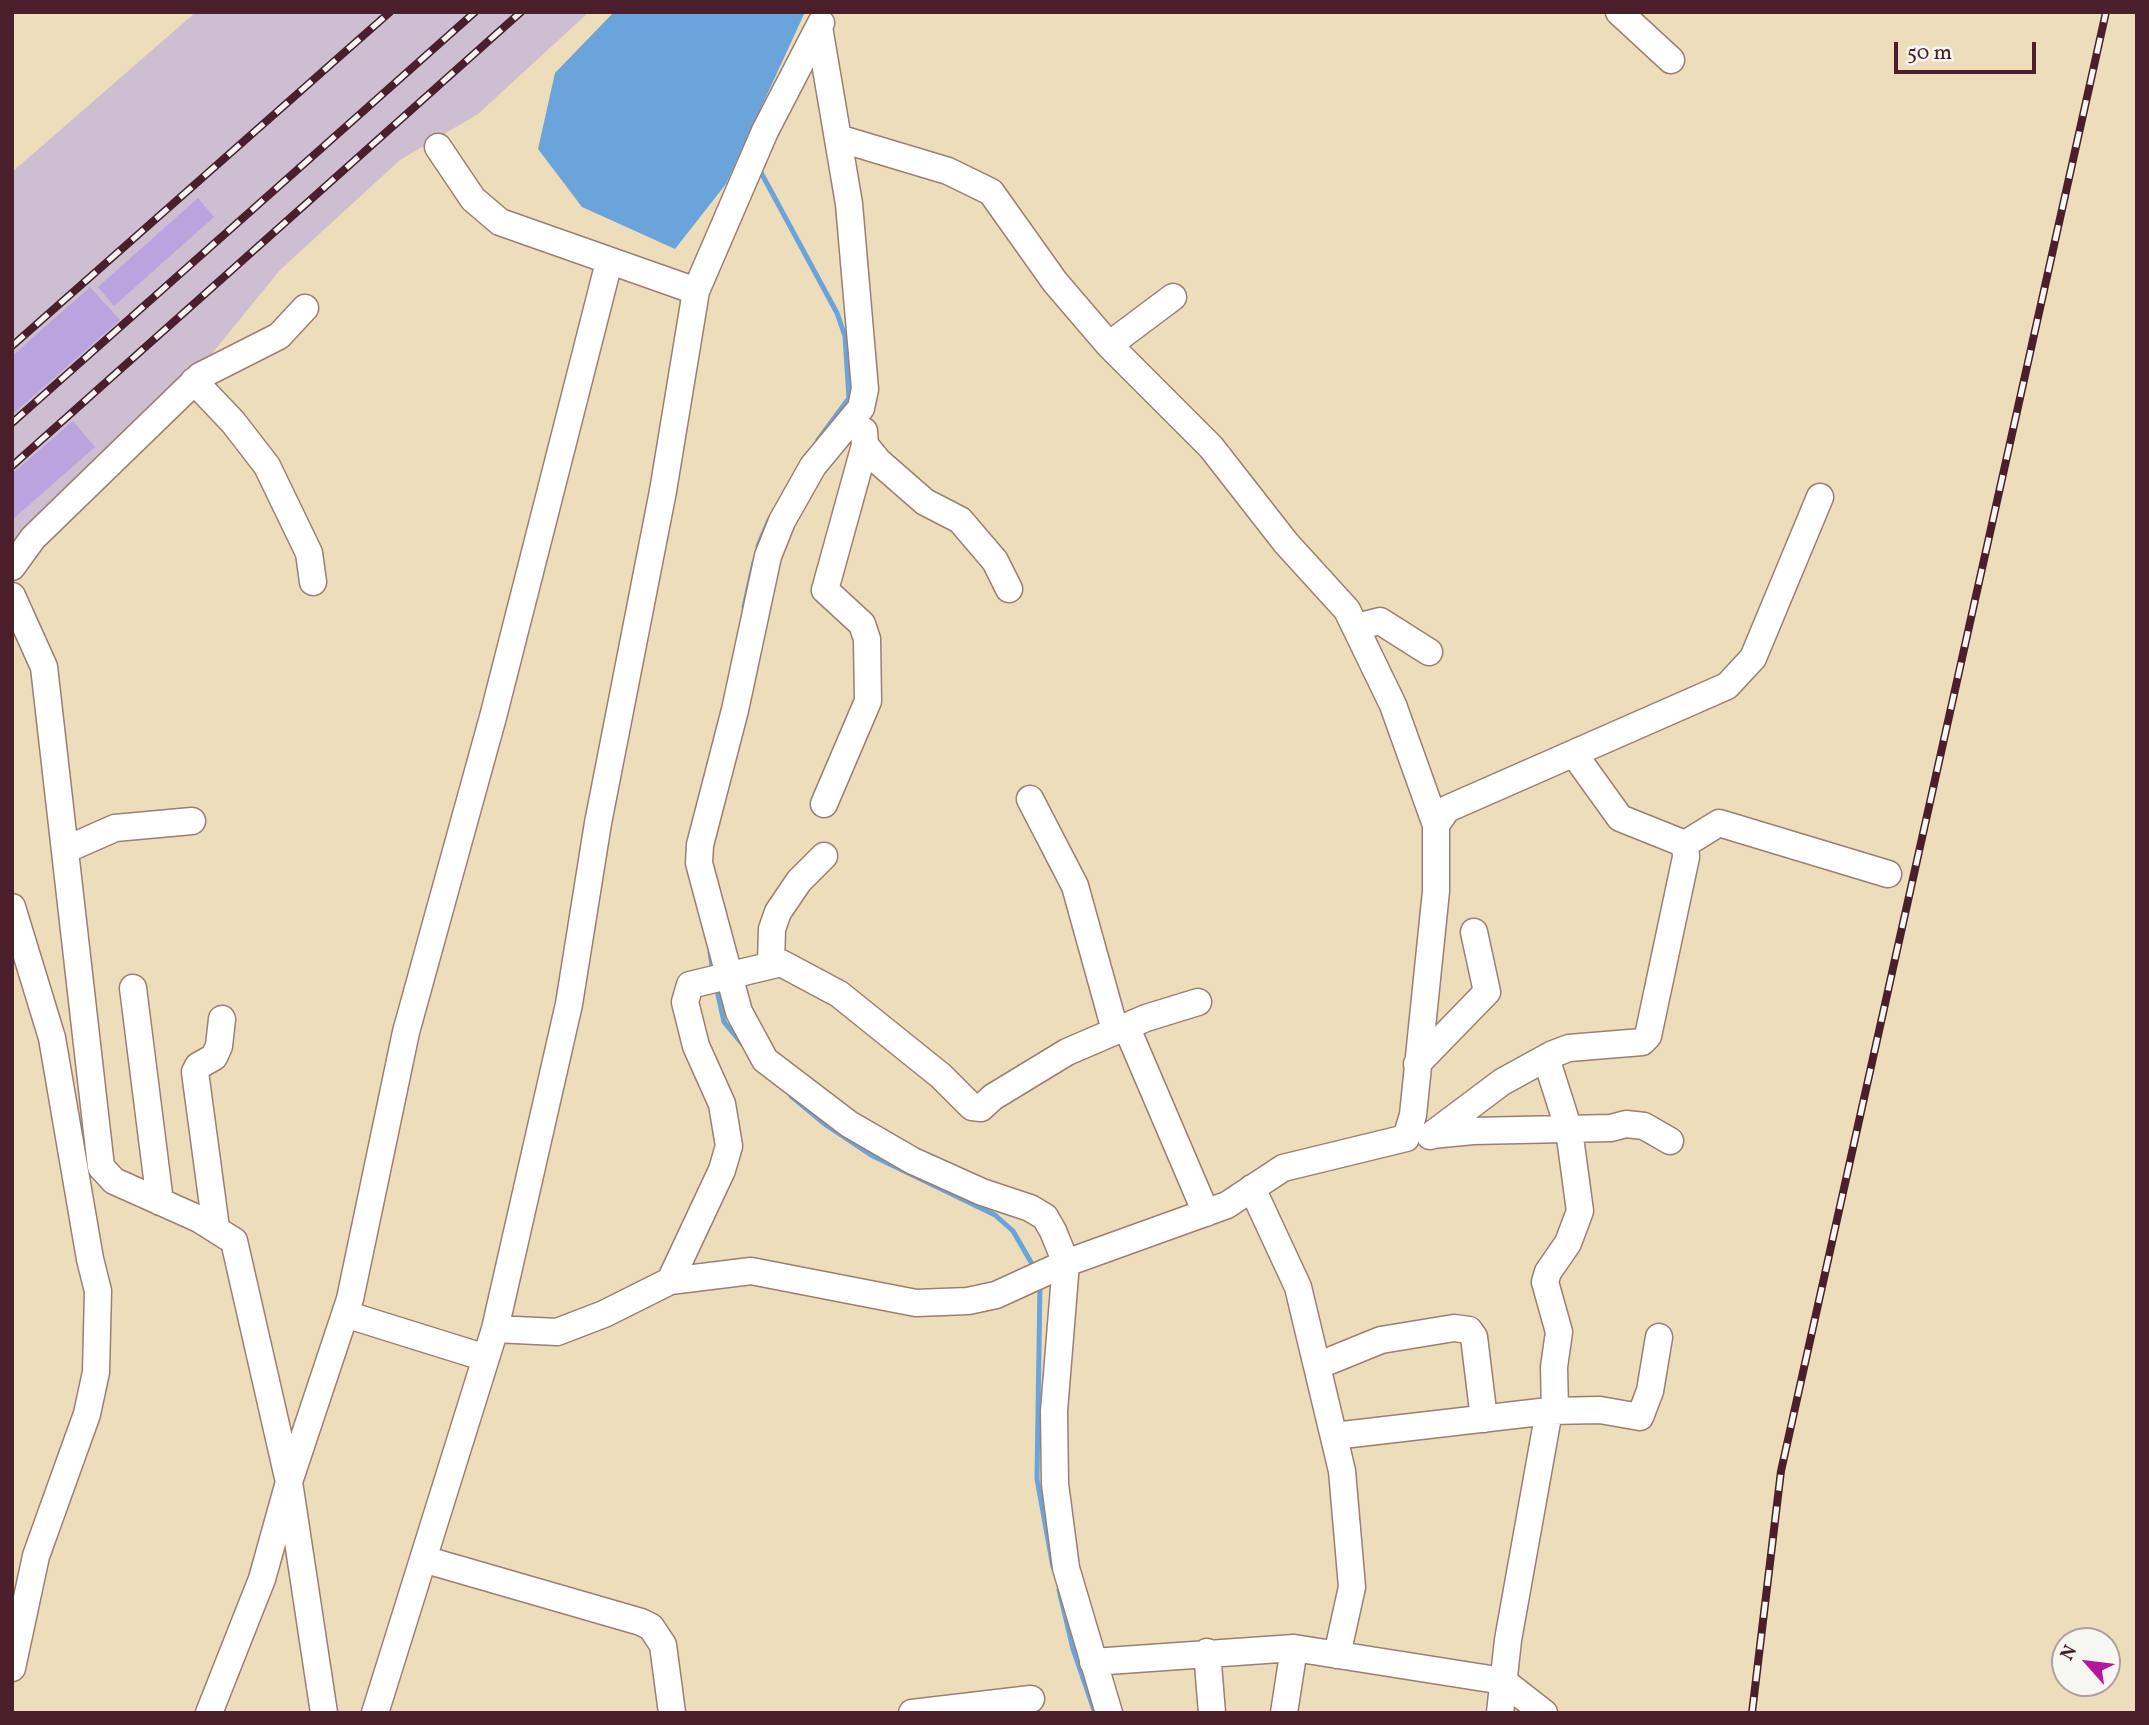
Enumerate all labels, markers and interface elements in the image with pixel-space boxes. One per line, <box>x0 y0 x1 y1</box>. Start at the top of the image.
scale bar <box>1897 28 2039 72</box>
text: 50 m <box>1907 39 1952 68</box>
north arrow <box>2051 1627 2121 1697</box>
text: N <box>2055 1641 2084 1665</box>

